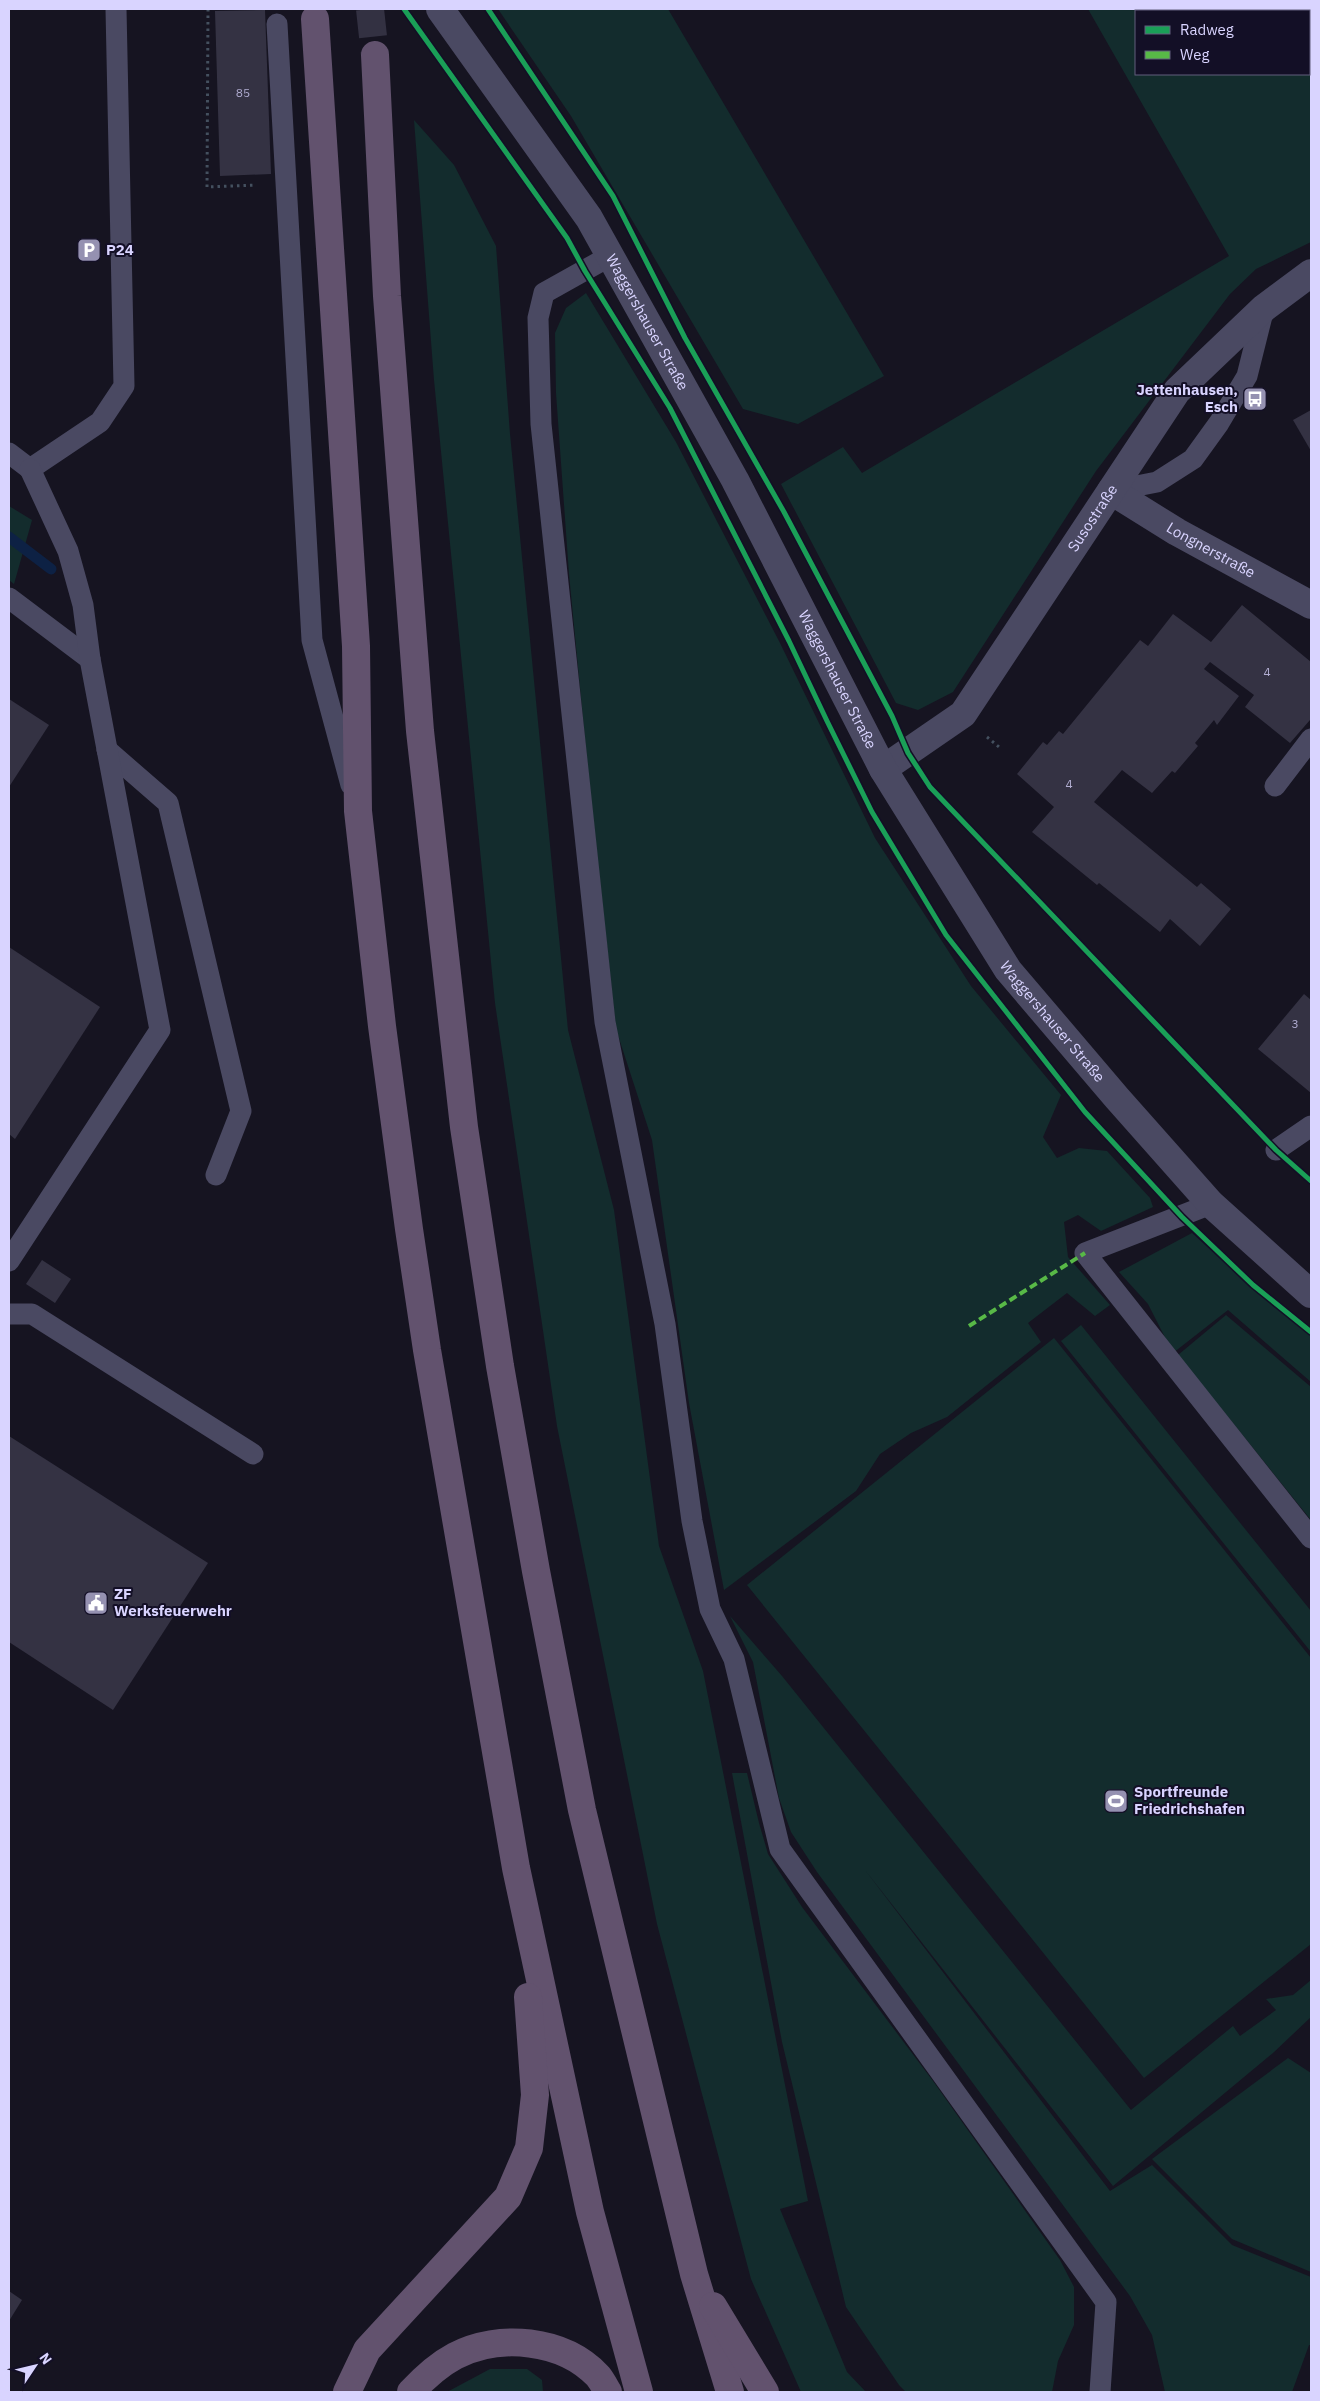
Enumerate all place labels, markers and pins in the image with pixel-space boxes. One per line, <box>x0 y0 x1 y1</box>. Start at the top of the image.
parking icon: P24 <box>76 237 102 263</box>
place label: P24 <box>106 240 134 259</box>
place label: Jettenhausen, Esch <box>1136 380 1238 416</box>
bus stop icon: Jettenhausen, Esch <box>1242 386 1268 412</box>
place label: ZF Werksfeuerwehr <box>114 1584 232 1620</box>
public building icon: ZF Werksfeuerwehr <box>83 1590 109 1616</box>
place label: Sportfreunde Friedrichshafen <box>1134 1782 1245 1818</box>
sports icon: Sportfreunde Friedrichshafen <box>1103 1788 1129 1814</box>

